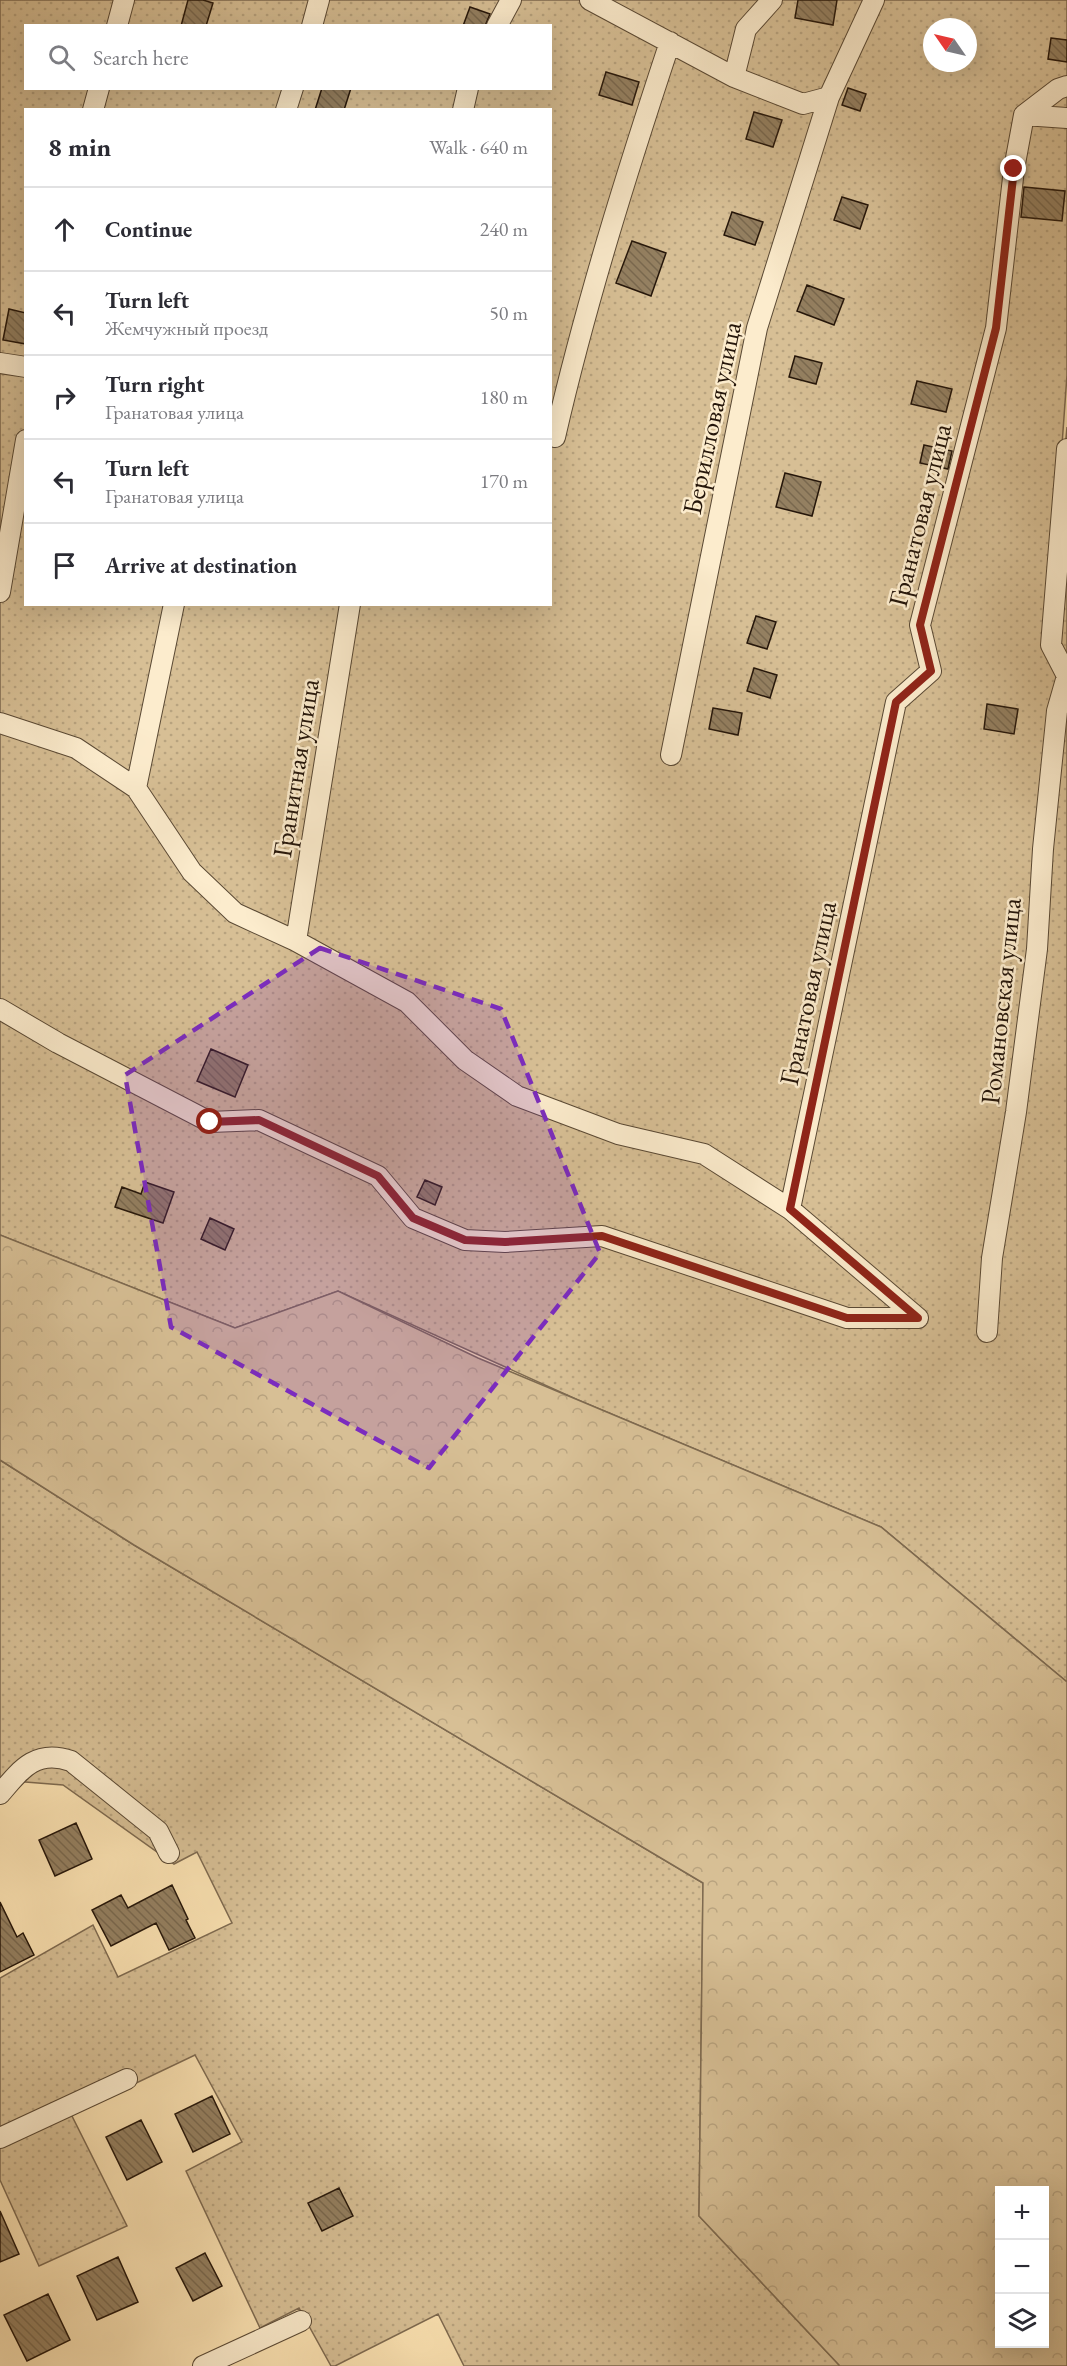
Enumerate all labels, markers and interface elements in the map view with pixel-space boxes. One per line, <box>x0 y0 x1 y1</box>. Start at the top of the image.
north arrow <box>923 18 977 72</box>
search box <box>24 24 552 90</box>
icon: search <box>45 41 78 74</box>
text: Search here <box>93 43 188 72</box>
text: 8 min <box>48 130 111 164</box>
text: Walk · 640 m <box>429 134 528 160</box>
route end <box>1000 155 1026 181</box>
icon: ahead <box>48 213 81 246</box>
text: Continue <box>105 215 192 244</box>
text: 240 m <box>480 216 528 242</box>
text: Turn left <box>105 286 189 315</box>
icon: left <box>48 297 81 330</box>
text: 50 m <box>489 300 528 326</box>
text: Жемчужный проезд <box>105 315 268 341</box>
street label: Берилловая улица <box>674 318 749 518</box>
text: Turn right <box>105 370 204 399</box>
icon: right <box>48 381 81 414</box>
text: 180 m <box>480 384 528 410</box>
text: Гранатовая улица <box>105 399 244 425</box>
street label: Гранатовая улица <box>880 419 959 610</box>
text: Turn left <box>105 454 189 483</box>
icon: left <box>48 465 81 498</box>
text: 170 m <box>480 468 528 494</box>
text: Гранатовая улица <box>105 483 244 509</box>
icon: arrive <box>48 549 81 582</box>
text: Arrive at destination <box>105 551 297 580</box>
street label: Гранитная улица <box>264 676 327 860</box>
street label: Романовская улица <box>972 896 1029 1106</box>
street label: Гранатовая улица <box>771 897 844 1088</box>
route start <box>196 1108 222 1134</box>
map controls <box>995 2186 1049 2348</box>
button: + <box>995 2186 1049 2240</box>
button: − <box>995 2240 1049 2294</box>
button: layers <box>995 2294 1049 2348</box>

